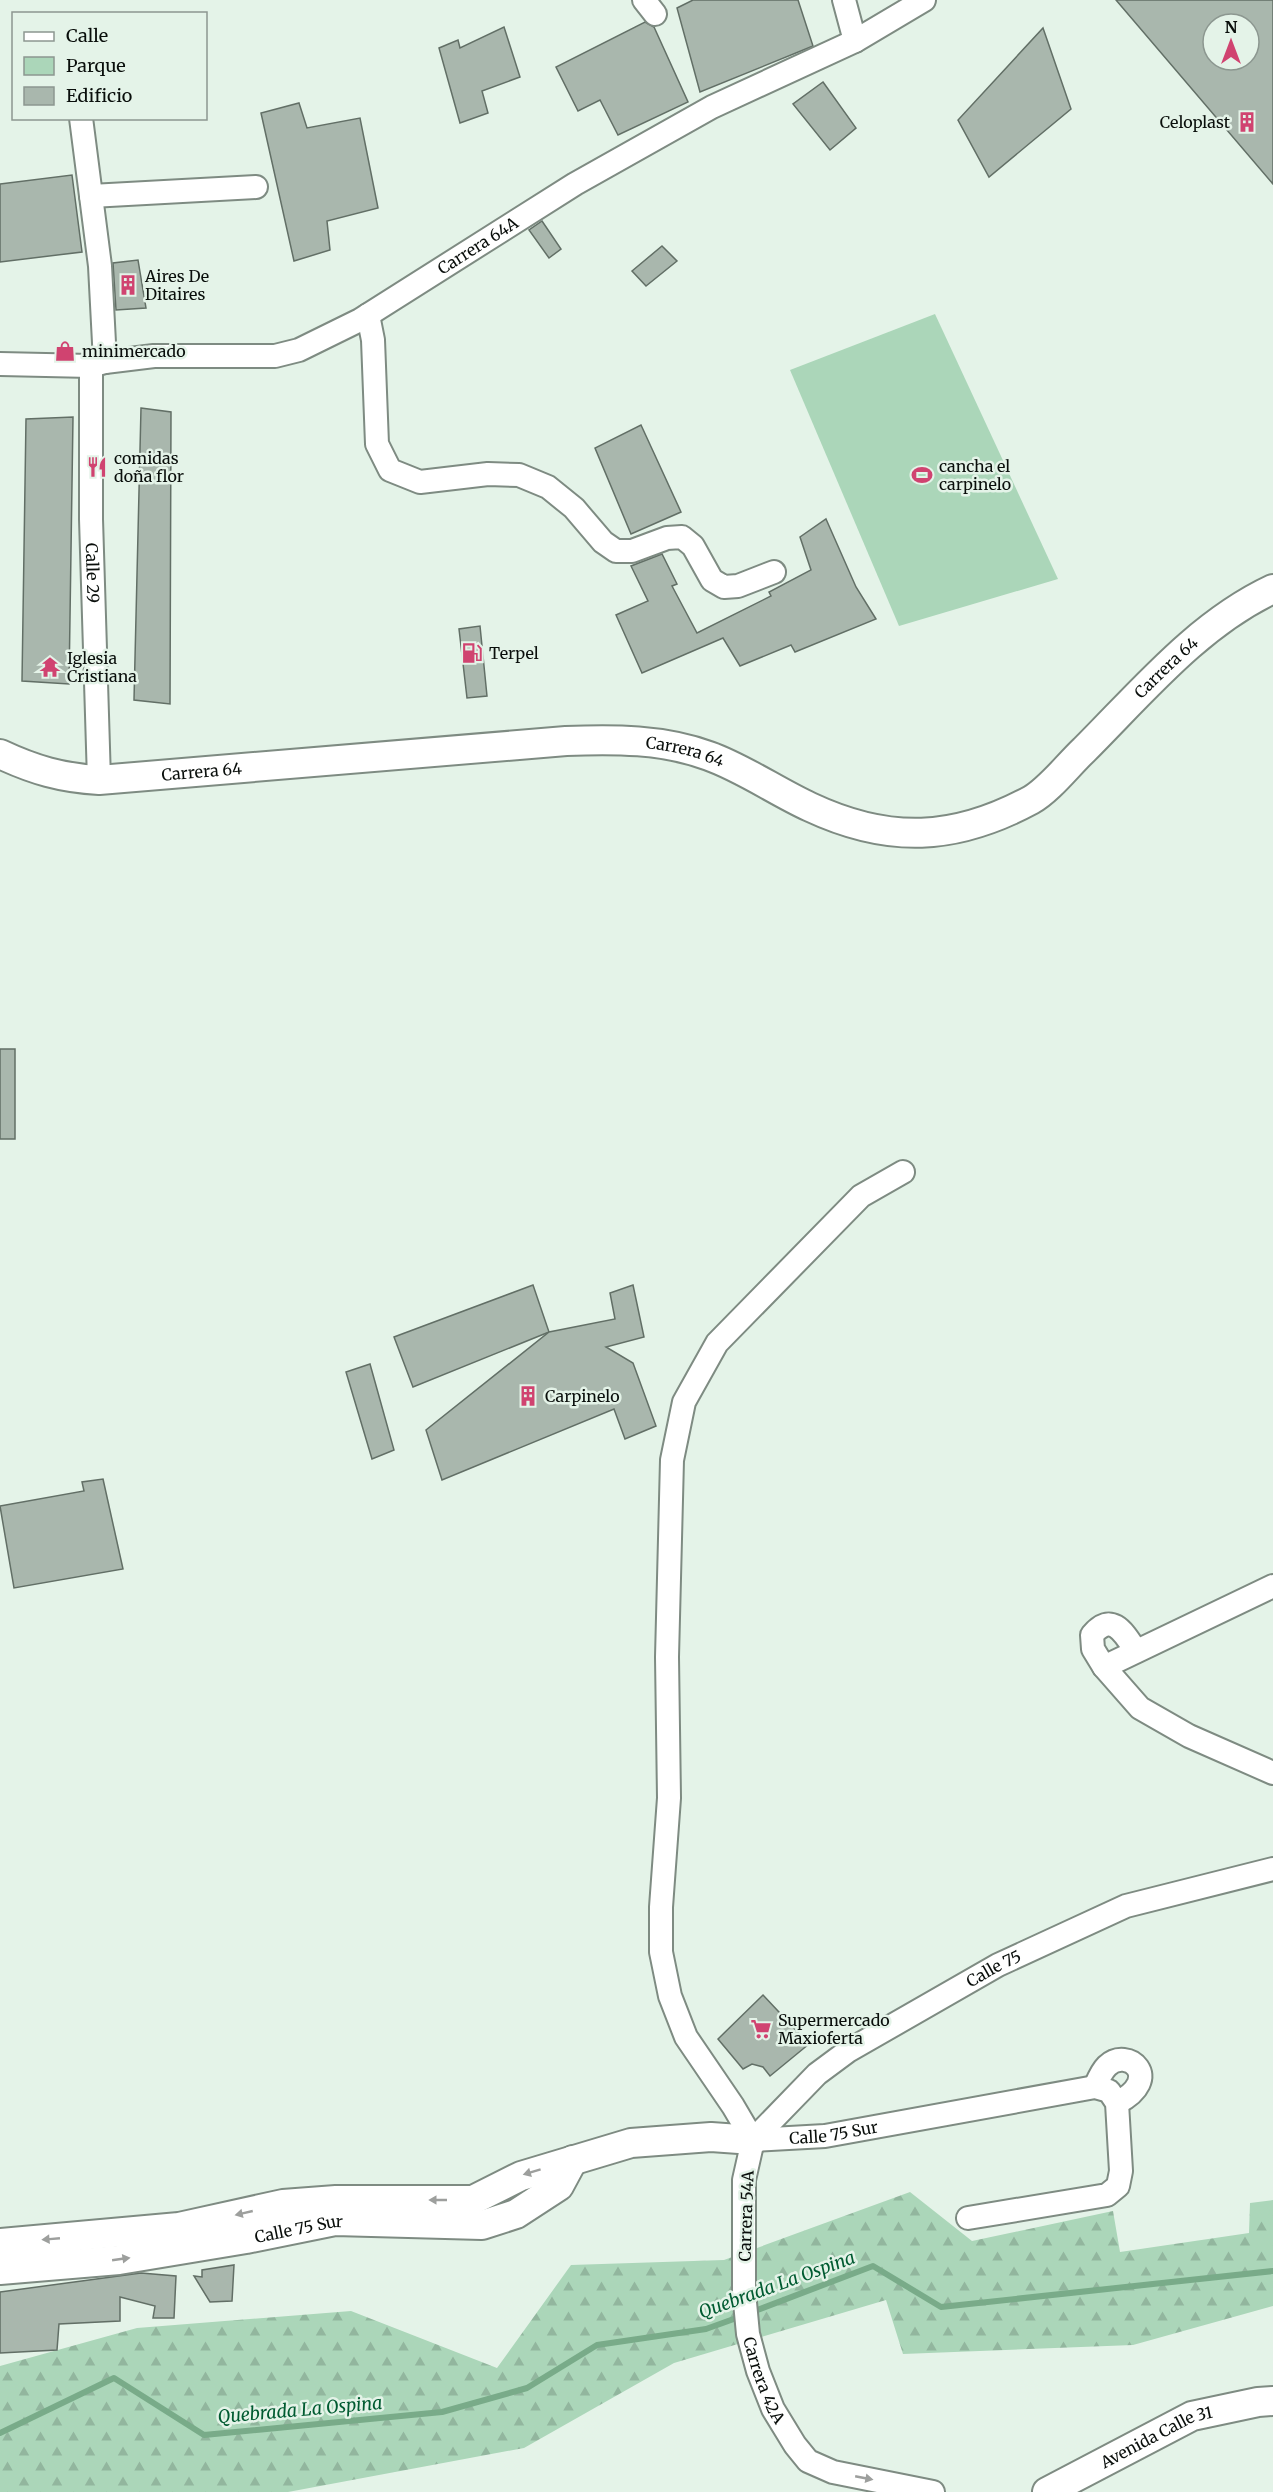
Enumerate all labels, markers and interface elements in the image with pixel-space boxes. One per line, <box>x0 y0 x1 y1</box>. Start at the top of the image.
legend <box>12 12 207 120</box>
north arrow <box>1201 12 1261 72</box>
text: N <box>1225 17 1238 37</box>
text: Calle <box>66 24 108 47</box>
text: Parque <box>66 54 126 77</box>
text: Edificio <box>66 84 132 107</box>
building icon: Celoplast <box>1235 110 1259 134</box>
place label: Celoplast <box>1160 112 1231 132</box>
street label: Carrera 64A <box>434 212 522 278</box>
place label: Aires De Ditaires <box>144 266 209 304</box>
building icon: Aires De Ditaires <box>116 273 140 297</box>
shop icon: minimercado <box>53 339 77 363</box>
place label: minimercado <box>82 341 186 361</box>
place label: comidas doña flor <box>114 448 184 486</box>
restaurant icon: comidas doña flor <box>85 455 109 479</box>
place label: cancha el carpinelo <box>939 456 1011 494</box>
sports icon: cancha el carpinelo <box>910 463 934 487</box>
street label: Calle 29 <box>82 543 104 603</box>
street label: Carrera 64 <box>1130 632 1202 702</box>
fuel station icon: Terpel <box>460 641 484 665</box>
place label: Terpel <box>489 643 539 663</box>
place label: Iglesia Cristiana <box>67 648 137 686</box>
temple icon: Iglesia Cristiana <box>38 655 62 679</box>
street label: Carrera 64 <box>645 732 728 771</box>
street label: Carrera 64 <box>161 758 243 785</box>
building icon: Carpinelo <box>516 1384 540 1408</box>
place label: Carpinelo <box>545 1386 620 1406</box>
street label: Calle 75 <box>963 1946 1024 1991</box>
place label: Supermercado Maxioferta <box>778 2010 890 2048</box>
supermarket icon: Supermercado Maxioferta <box>749 2017 773 2041</box>
street label: Calle 75 Sur <box>789 2117 880 2148</box>
one-way arrow <box>523 2168 541 2177</box>
street label: Carrera 54A <box>734 2170 758 2262</box>
one-way arrow <box>428 2195 447 2205</box>
one-way arrow <box>235 2208 253 2218</box>
street label: Calle 75 Sur <box>253 2211 343 2247</box>
one-way arrow <box>41 2234 60 2244</box>
water label: Quebrada La Ospina <box>695 2246 858 2324</box>
one-way arrow <box>112 2254 131 2263</box>
street label: Carrera 42A <box>739 2335 790 2428</box>
water label: Quebrada La Ospina <box>217 2391 383 2428</box>
street label: Avenida Calle 31 <box>1096 2402 1214 2473</box>
one-way arrow <box>855 2474 874 2483</box>

